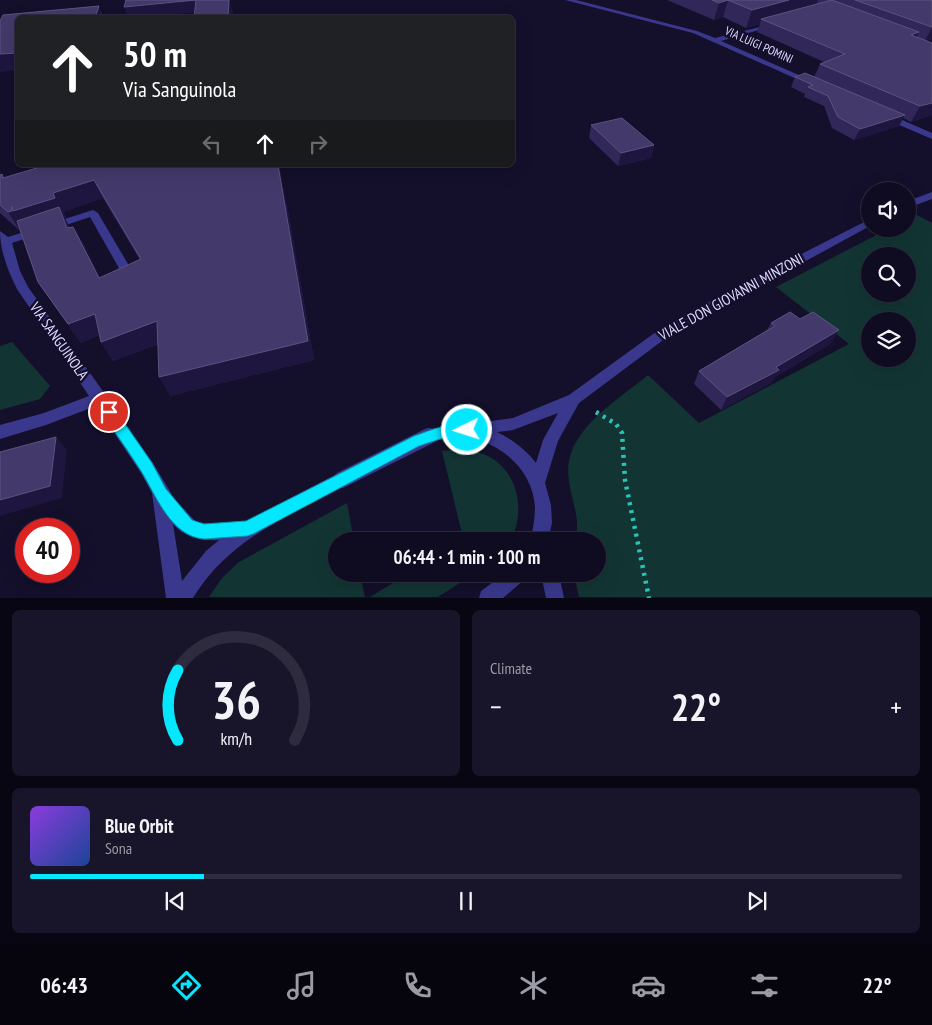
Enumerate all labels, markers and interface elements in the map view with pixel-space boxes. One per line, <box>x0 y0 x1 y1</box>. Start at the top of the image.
street label: VIA LUIGI POMINI <box>722 22 796 66</box>
text: 50 m <box>123 31 187 77</box>
icon: ahead <box>40 35 105 100</box>
text: Via Sanguinola <box>123 75 236 103</box>
icon: left <box>198 130 226 158</box>
icon: ahead <box>251 130 279 158</box>
icon: right <box>304 130 332 158</box>
map controls <box>861 182 916 367</box>
button: sound <box>861 182 916 237</box>
button: search <box>861 247 916 302</box>
street label: VIALE DON GIOVANNI MINZONI <box>654 249 807 345</box>
street label: VIA SANGUINOLA <box>25 297 94 384</box>
button: layers <box>861 312 916 367</box>
pin <box>88 391 130 433</box>
icon: arrive <box>95 398 123 426</box>
position arrow <box>440 403 492 455</box>
speed limit sign: 40 <box>15 518 80 583</box>
text: 06:44 · 1 min · 100 m <box>394 545 540 569</box>
text: Climate <box>490 658 532 678</box>
text: 36 <box>211 666 261 733</box>
text: 22° <box>671 682 721 731</box>
text: − <box>490 688 502 725</box>
text: + <box>890 688 902 725</box>
text: km/h <box>220 727 252 750</box>
text: Blue Orbit <box>105 814 174 838</box>
text: Sona <box>105 838 132 858</box>
icon: previous <box>161 887 189 915</box>
icon: pause <box>452 887 480 915</box>
icon: next <box>743 887 771 915</box>
icon: directions <box>169 968 204 1003</box>
icon: music <box>284 968 319 1003</box>
icon: phone <box>400 968 435 1003</box>
icon: climate <box>516 968 551 1003</box>
icon: car <box>631 968 666 1003</box>
icon: filters <box>747 968 782 1003</box>
text: 06:43 <box>40 971 88 999</box>
text: 22° <box>863 971 892 999</box>

